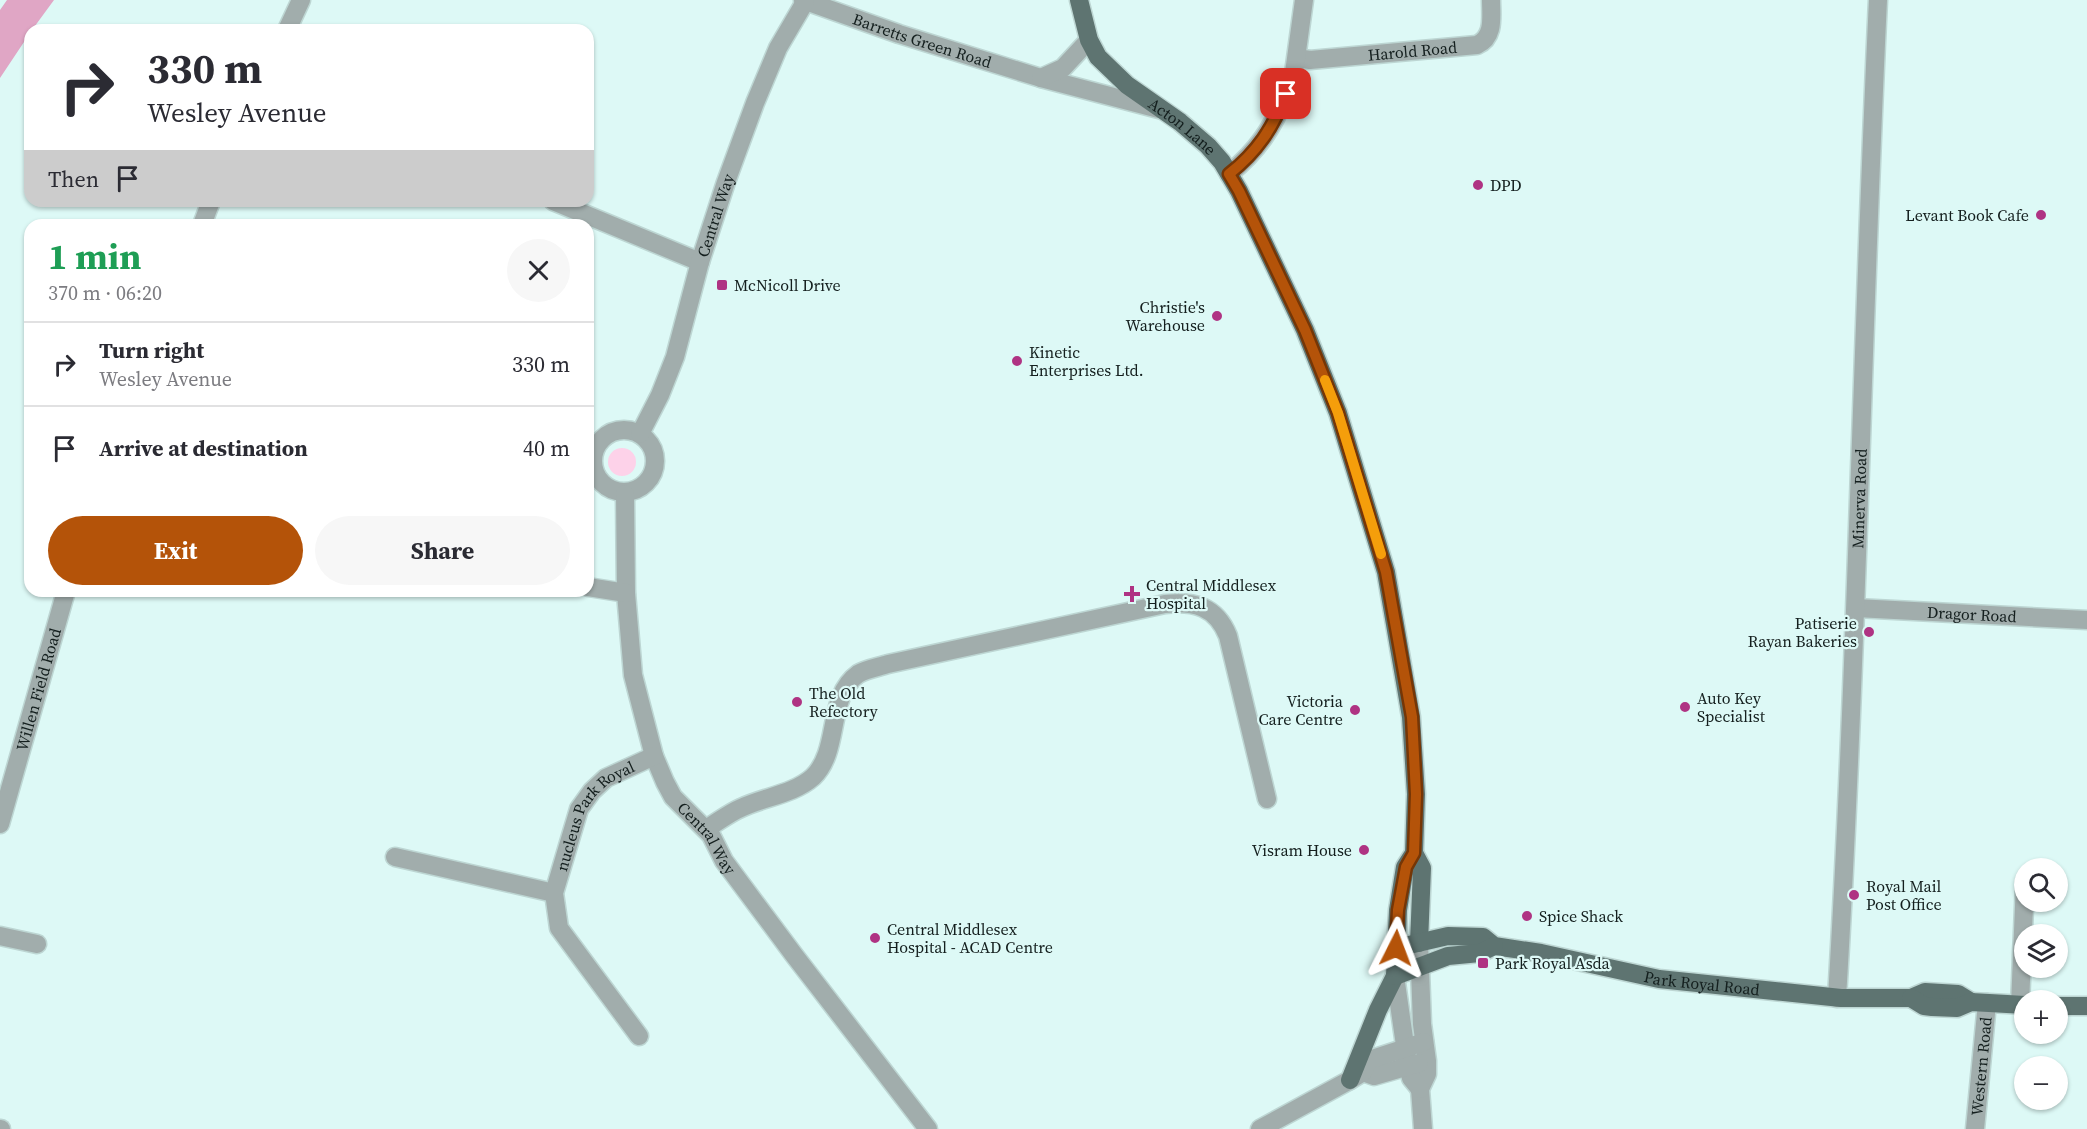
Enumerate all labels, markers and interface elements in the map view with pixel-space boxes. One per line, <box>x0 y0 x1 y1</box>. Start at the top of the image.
street label: Barretts Green Road <box>850 8 994 73</box>
street label: Harold Road <box>1367 36 1458 66</box>
text: 330 m <box>147 39 262 97</box>
icon: right <box>48 48 126 126</box>
pin <box>1260 68 1311 119</box>
icon: arrive <box>1269 77 1302 110</box>
street label: Acton Lane <box>1144 92 1222 159</box>
text: Wesley Avenue <box>147 94 327 131</box>
icon: arrive <box>111 162 144 195</box>
text: Then <box>48 164 99 194</box>
street label: Central Way <box>691 170 739 260</box>
place label: DPD <box>1490 174 1522 196</box>
marker: DPD <box>1471 178 1485 192</box>
place label: Levant Book Cafe <box>1905 204 2029 226</box>
marker: Levant Book Cafe <box>2034 208 2048 222</box>
text: 1 min <box>48 232 141 281</box>
button: close <box>507 239 570 302</box>
place label: McNicoll Drive <box>734 274 841 296</box>
marker: McNicoll Drive <box>715 278 729 292</box>
text: 370 m · 06:20 <box>48 279 162 307</box>
place label: Christie's Warehouse <box>1125 296 1205 336</box>
marker: Christie's Warehouse <box>1210 309 1224 323</box>
text: Turn right <box>99 335 204 365</box>
place label: Kinetic Enterprises Ltd. <box>1029 341 1143 381</box>
icon: right <box>48 348 81 381</box>
text: 330 m <box>512 349 570 379</box>
marker: Kinetic Enterprises Ltd. <box>1010 354 1024 368</box>
text: Wesley Avenue <box>99 365 232 393</box>
icon: arrive <box>48 432 81 465</box>
text: Arrive at destination <box>99 433 308 463</box>
text: 40 m <box>523 433 570 463</box>
street label: Minerva Road <box>1846 448 1872 549</box>
button: Exit <box>48 516 303 585</box>
button: Share <box>315 516 570 585</box>
place label: Central Middlesex Hospital <box>1146 574 1277 614</box>
marker: Central Middlesex Hospital <box>1123 585 1141 603</box>
street label: Dragor Road <box>1926 601 2017 627</box>
place label: Patiserie Rayan Bakeries <box>1748 612 1857 652</box>
street label: Willen Field Road <box>10 625 66 753</box>
marker: Patiserie Rayan Bakeries <box>1862 625 1876 639</box>
place label: The Old Refectory <box>809 682 879 722</box>
place label: Auto Key Specialist <box>1697 687 1766 727</box>
place label: Victoria Care Centre <box>1259 690 1344 730</box>
marker: The Old Refectory <box>790 695 804 709</box>
marker: Auto Key Specialist <box>1678 700 1692 714</box>
marker: Victoria Care Centre <box>1348 703 1362 717</box>
street label: nucleus Park Royal <box>550 755 638 874</box>
street label: Central Way <box>673 797 742 880</box>
place label: Visram House <box>1252 839 1352 861</box>
marker: Visram House <box>1357 843 1371 857</box>
map controls <box>2014 858 2068 1110</box>
button: search <box>2014 858 2068 912</box>
place label: Royal Mail Post Office <box>1866 875 1942 915</box>
marker: Royal Mail Post Office <box>1847 888 1861 902</box>
place label: Spice Shack <box>1539 905 1623 927</box>
marker: Spice Shack <box>1520 909 1534 923</box>
position arrow <box>1364 916 1428 980</box>
place label: Central Middlesex Hospital - ACAD Centre <box>887 918 1053 958</box>
button: layers <box>2014 924 2068 978</box>
marker: Central Middlesex Hospital - ACAD Centre <box>868 931 882 945</box>
place label: Park Royal Asda <box>1495 952 1610 974</box>
marker: Park Royal Asda <box>1476 956 1490 970</box>
street label: Park Royal Road <box>1642 965 1761 1000</box>
button: + <box>2014 990 2068 1044</box>
street label: Western Road <box>1965 1016 1997 1117</box>
button: − <box>2014 1056 2068 1110</box>

